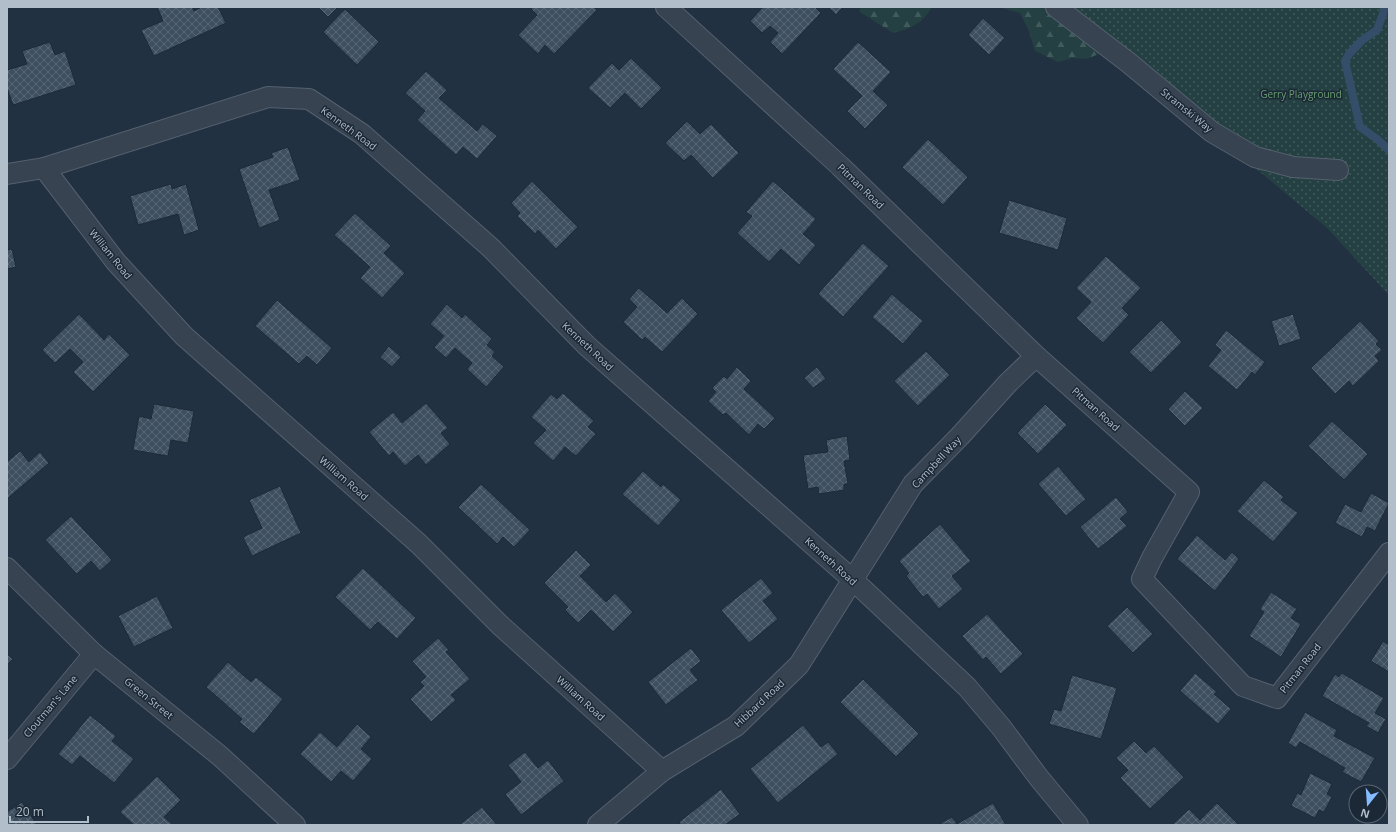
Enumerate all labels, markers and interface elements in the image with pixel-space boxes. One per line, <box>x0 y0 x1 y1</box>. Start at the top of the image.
street label: Stramski Way <box>1158 85 1217 136</box>
park label: Gerry Playground <box>1260 87 1342 101</box>
street label: Kenneth Road <box>318 103 380 153</box>
street label: Pitman Road <box>835 160 887 212</box>
street label: William Road <box>86 226 136 282</box>
street label: Kenneth Road <box>559 318 617 374</box>
street label: Pitman Road <box>1069 384 1123 434</box>
street label: Campbell Way <box>908 432 964 491</box>
street label: William Road <box>317 453 371 503</box>
street label: Kenneth Road <box>802 534 860 588</box>
street label: Pitman Road <box>1276 640 1324 696</box>
street label: Cloutman's Lane <box>20 672 81 740</box>
street label: William Road <box>554 673 608 723</box>
street label: Green Street <box>122 674 177 722</box>
street label: Hibbard Road <box>731 676 787 730</box>
north arrow <box>1348 784 1388 824</box>
scale bar <box>10 798 88 824</box>
text: 20 m <box>16 803 44 820</box>
text: N <box>1358 806 1371 823</box>

